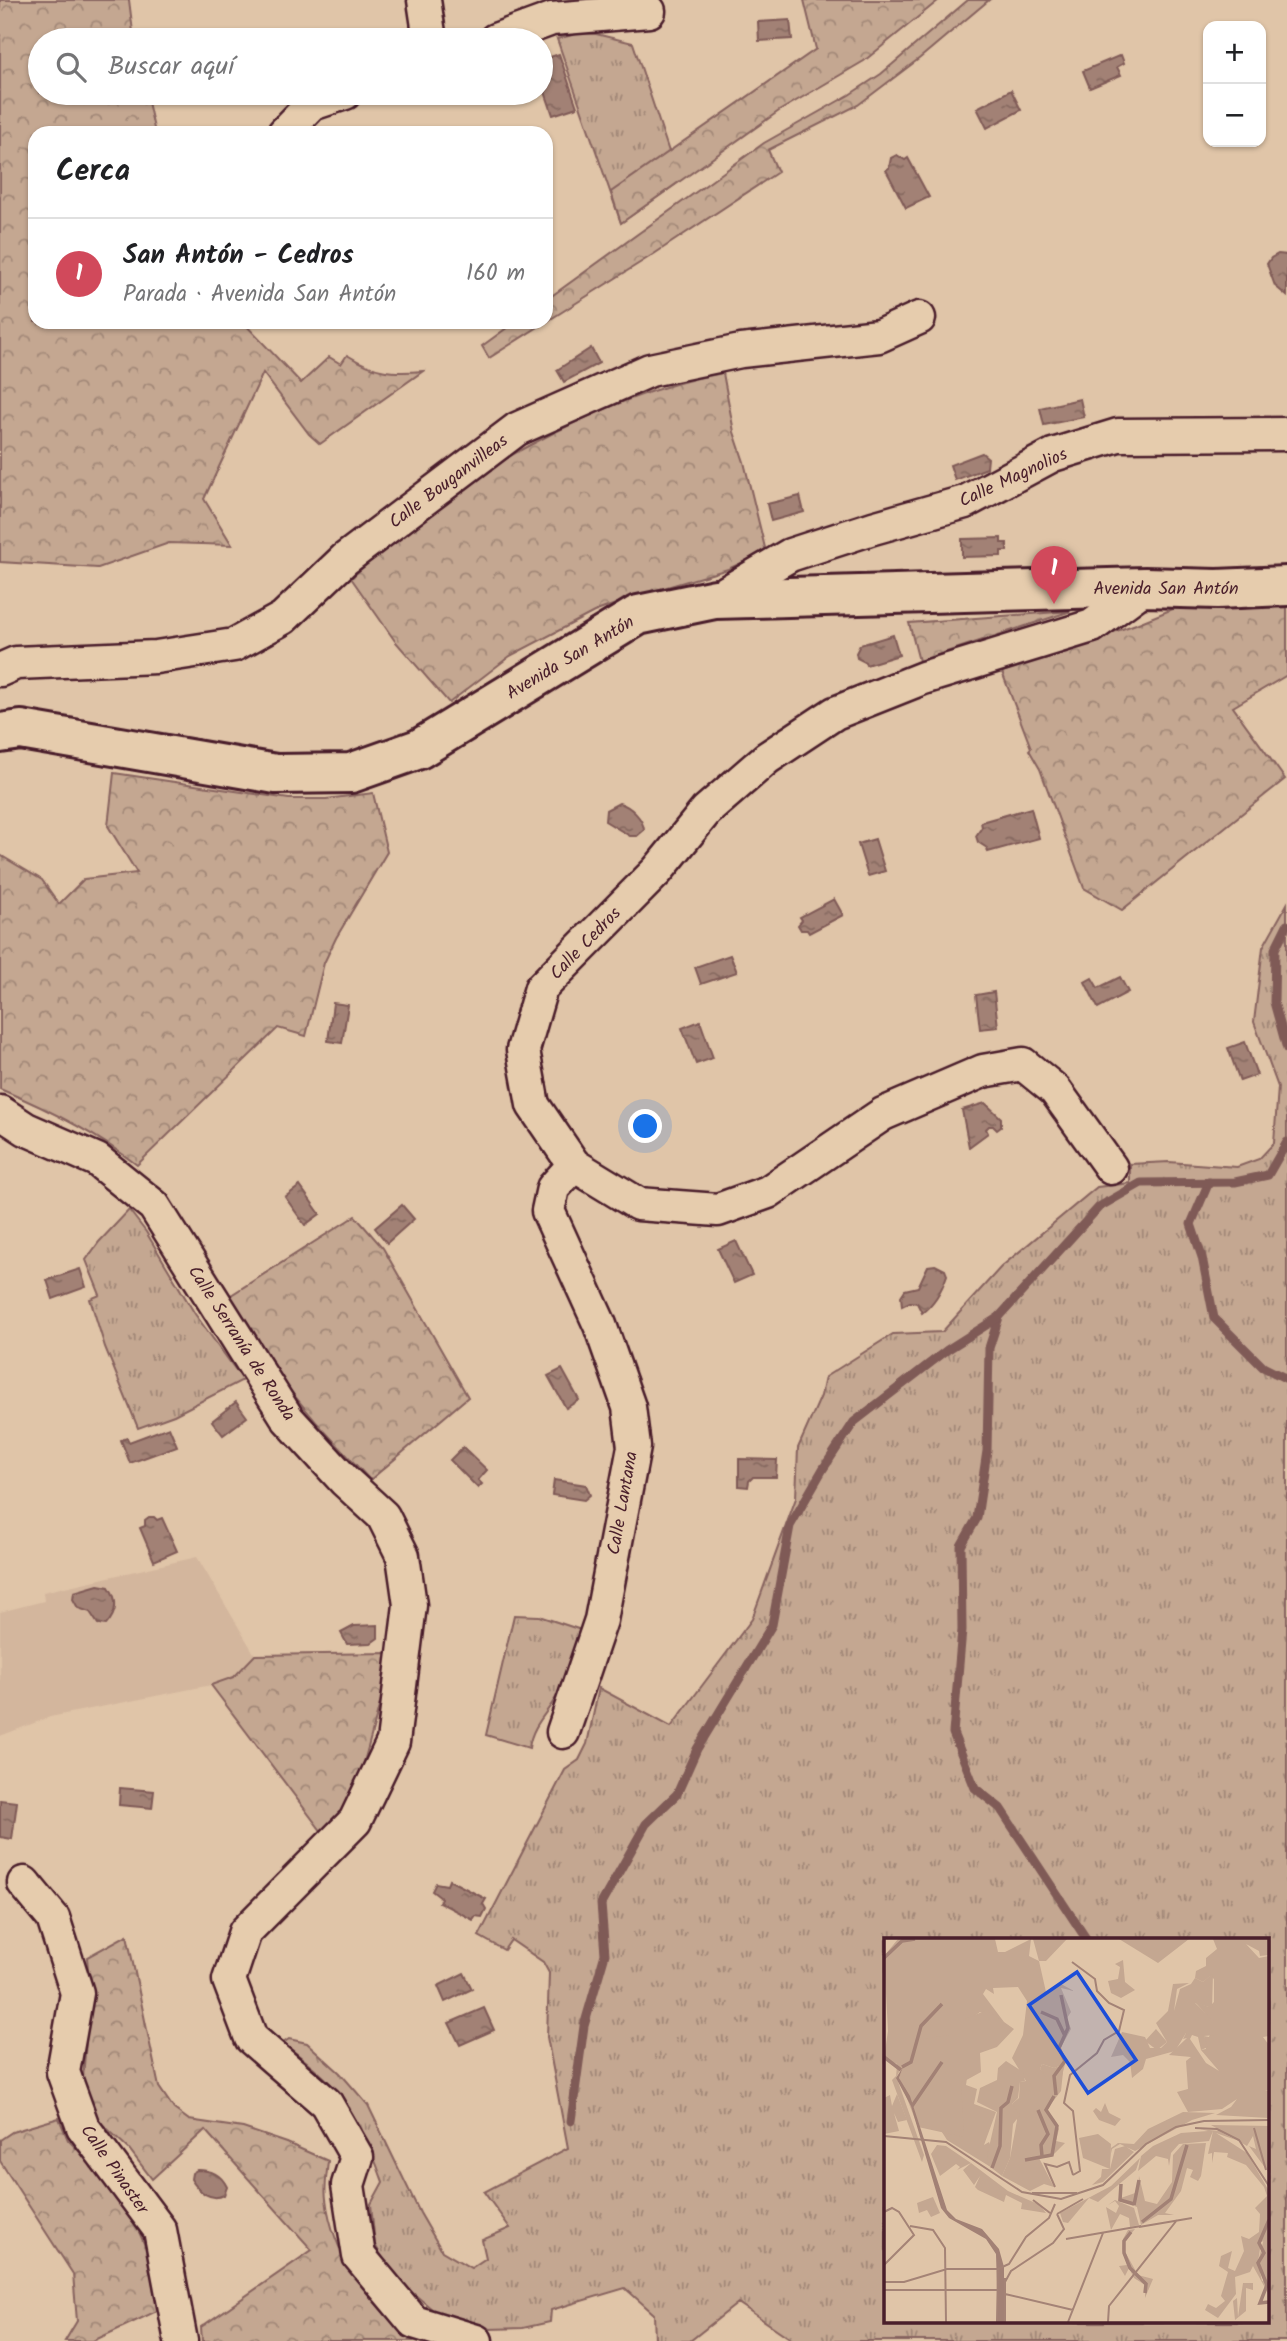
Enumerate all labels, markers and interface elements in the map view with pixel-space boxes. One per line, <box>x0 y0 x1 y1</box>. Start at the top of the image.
map controls <box>1203 21 1266 147</box>
button: + <box>1203 21 1266 84</box>
search box <box>28 28 553 105</box>
text: Buscar aquí <box>108 46 234 88</box>
icon: search <box>52 48 90 86</box>
button: − <box>1203 84 1266 147</box>
text: Cerca <box>56 148 130 196</box>
text: San Antón - Cedros <box>123 235 354 277</box>
text: 1 <box>76 256 82 292</box>
text: 160 m <box>466 256 525 292</box>
text: Parada · Avenida San Antón <box>123 277 396 313</box>
street label: Calle Bouganvilleas <box>383 427 515 537</box>
street label: Calle Magnolios <box>955 440 1073 516</box>
pin: 1 <box>1031 546 1077 604</box>
street label: Avenida San Antón <box>1093 575 1239 604</box>
street label: Avenida San Antón <box>501 608 640 708</box>
street label: Calle Cedros <box>543 900 629 988</box>
your location <box>628 1109 662 1143</box>
street label: Calle Serranía de Ronda <box>179 1260 302 1428</box>
street label: Calle Lantana <box>600 1449 647 1557</box>
inset map <box>884 1938 1270 2324</box>
street label: Calle Pinaster <box>72 2119 156 2222</box>

